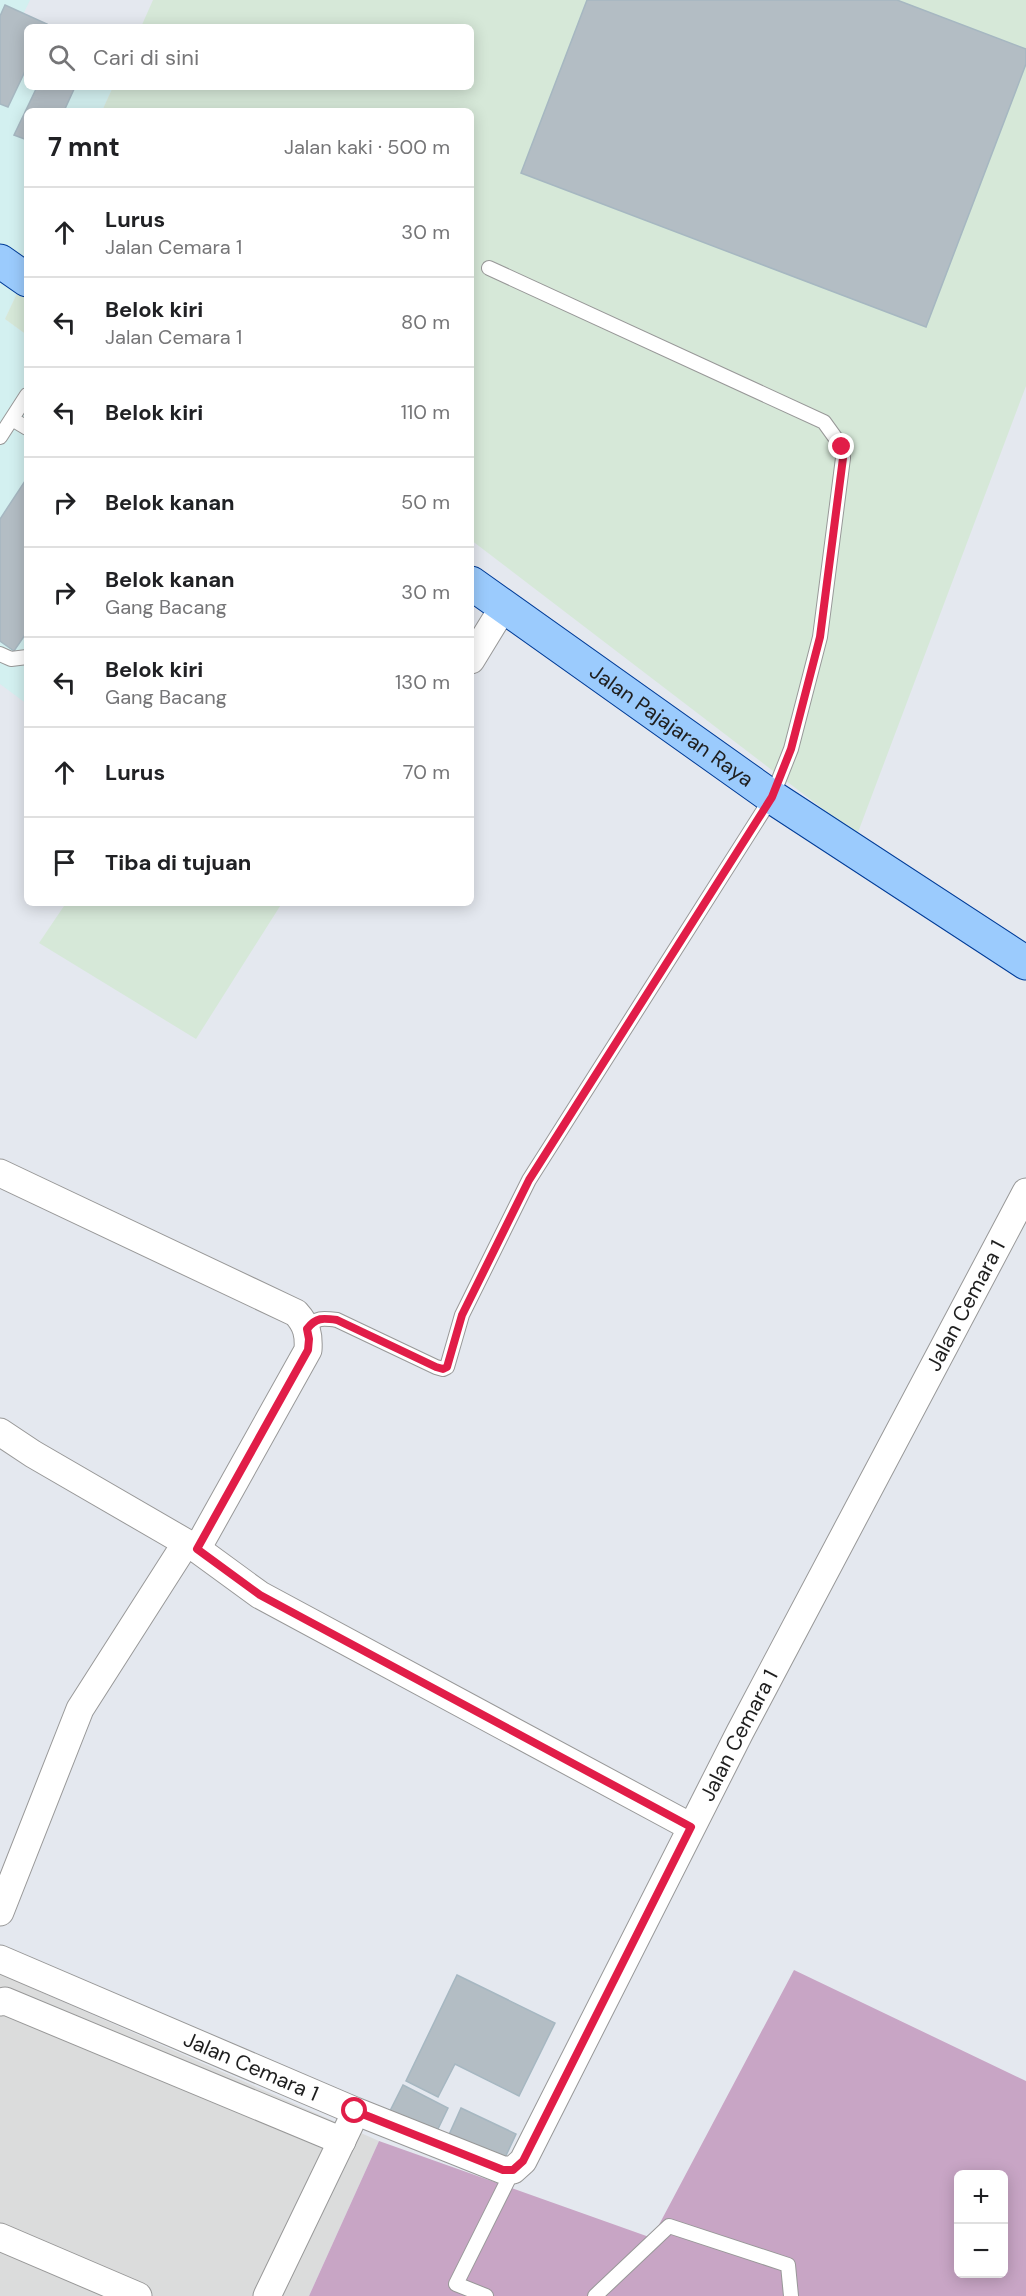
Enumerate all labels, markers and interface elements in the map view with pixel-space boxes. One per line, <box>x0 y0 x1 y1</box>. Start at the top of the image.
search box <box>24 24 474 90</box>
icon: search <box>45 41 78 74</box>
text: Cari di sini <box>93 43 199 72</box>
text: 7 mnt <box>48 130 120 164</box>
text: Jalan kaki · 500 m <box>284 134 450 160</box>
text: Lurus <box>105 205 165 234</box>
icon: ahead <box>48 216 81 249</box>
text: 30 m <box>401 219 450 245</box>
text: Jalan Cemara 1 <box>105 234 242 260</box>
text: Belok kiri <box>105 295 203 324</box>
icon: left <box>48 306 81 339</box>
text: 80 m <box>401 309 450 335</box>
text: Jalan Cemara 1 <box>105 324 242 350</box>
icon: left <box>48 396 81 429</box>
text: Belok kiri <box>105 398 203 427</box>
text: 110 m <box>401 399 450 425</box>
route end <box>828 433 854 459</box>
icon: right <box>48 486 81 519</box>
text: Belok kanan <box>105 488 235 517</box>
text: 50 m <box>401 489 450 515</box>
text: Belok kanan <box>105 565 235 594</box>
icon: right <box>48 576 81 609</box>
text: 30 m <box>401 579 450 605</box>
text: Gang Bacang <box>105 594 227 620</box>
text: Belok kiri <box>105 655 203 684</box>
street label: Jalan Pajajaran Raya <box>584 658 759 793</box>
icon: left <box>48 666 81 699</box>
text: 130 m <box>395 669 450 695</box>
text: Gang Bacang <box>105 684 227 710</box>
icon: ahead <box>48 756 81 789</box>
text: Lurus <box>105 758 165 787</box>
text: 70 m <box>403 759 450 785</box>
icon: arrive <box>48 846 81 879</box>
text: Tiba di tujuan <box>105 848 251 877</box>
street label: Jalan Cemara 1 <box>920 1235 1012 1376</box>
street label: Jalan Cemara 1 <box>693 1665 784 1806</box>
street label: Jalan Cemara 1 <box>179 2025 323 2108</box>
route start <box>341 2097 367 2123</box>
map controls <box>954 2170 1008 2278</box>
button: + <box>954 2170 1008 2224</box>
button: − <box>954 2224 1008 2278</box>

